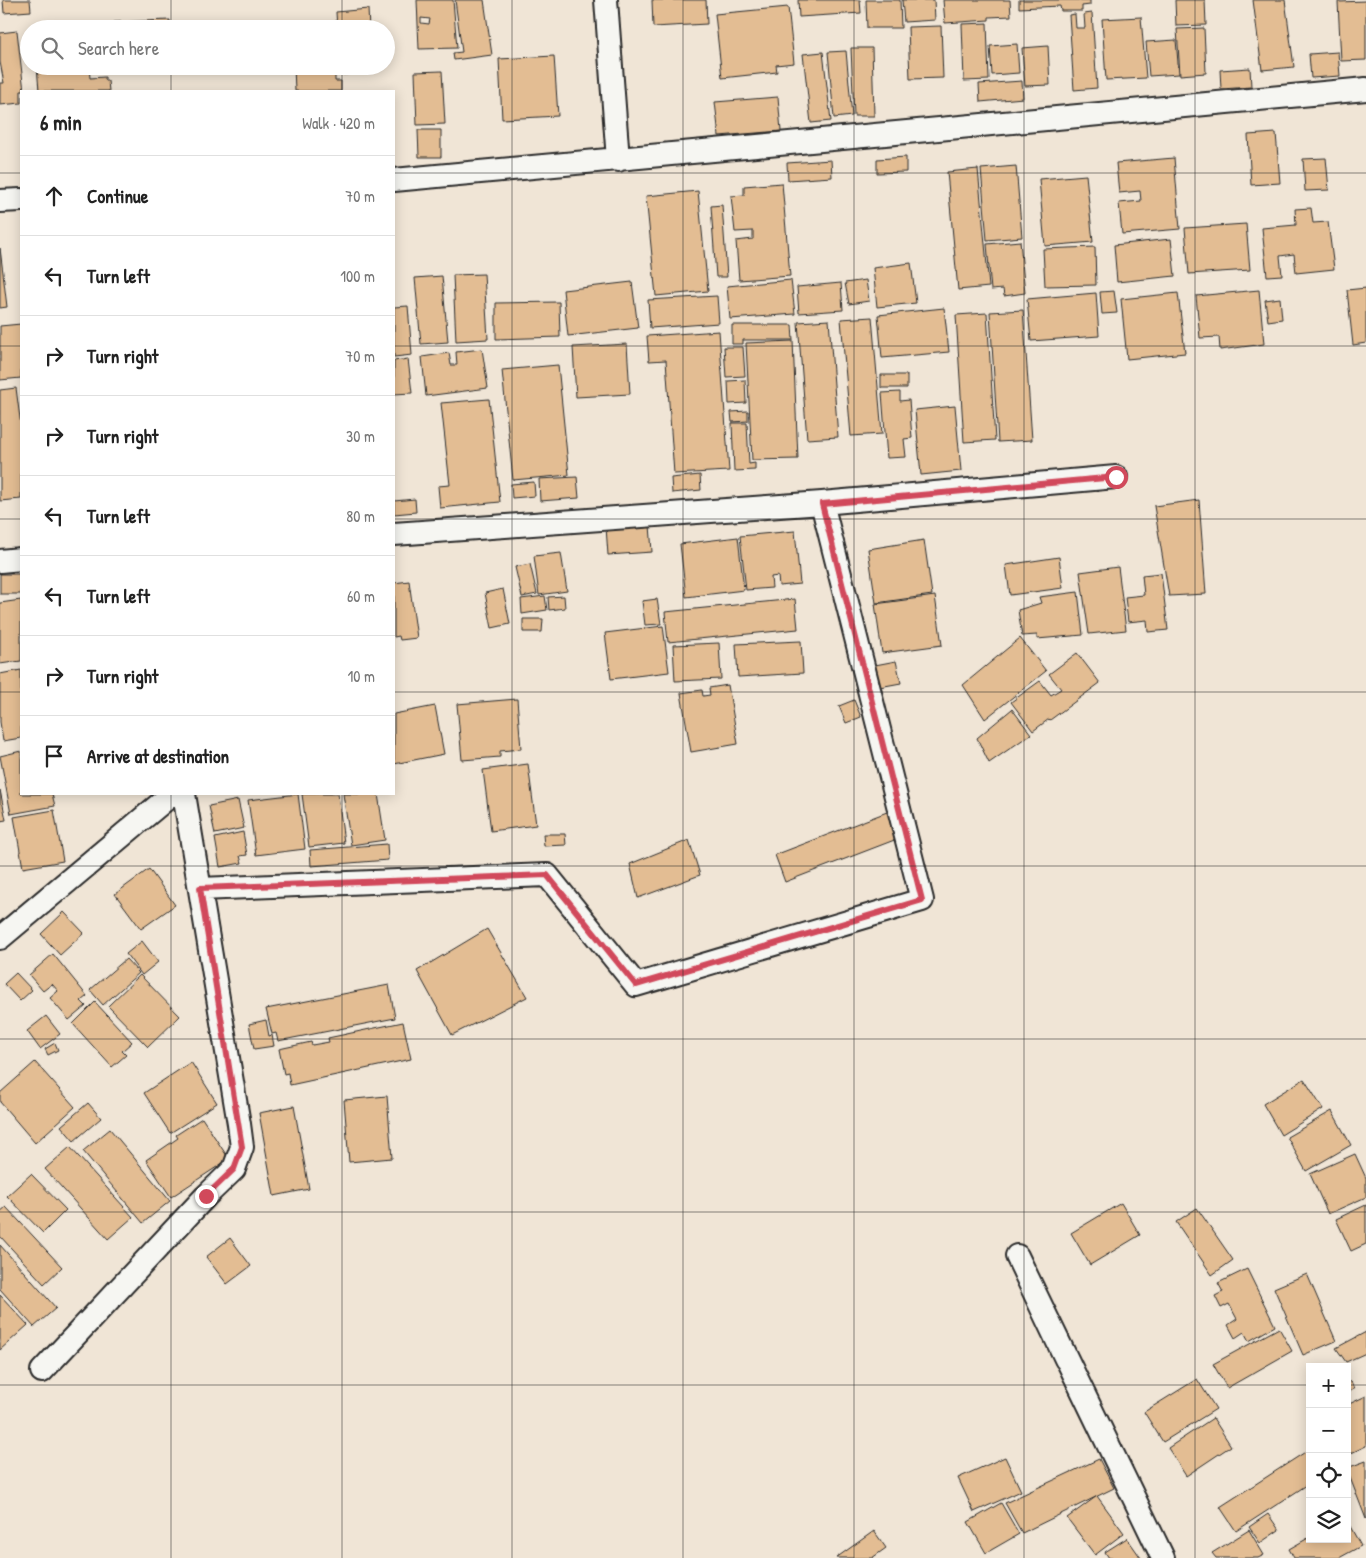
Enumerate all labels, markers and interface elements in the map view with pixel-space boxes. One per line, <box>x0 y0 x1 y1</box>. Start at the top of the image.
search box <box>20 20 395 75</box>
icon: search <box>38 34 66 62</box>
text: Search here <box>78 35 159 61</box>
text: 6 min <box>40 108 82 137</box>
text: Walk · 420 m <box>302 112 375 134</box>
icon: ahead <box>40 182 68 210</box>
text: Continue <box>87 183 148 209</box>
text: 70 m <box>345 185 375 207</box>
icon: left <box>40 262 68 290</box>
text: Turn left <box>87 263 150 289</box>
text: 100 m <box>340 265 375 287</box>
icon: right <box>40 342 68 370</box>
text: Turn right <box>87 343 158 369</box>
text: 70 m <box>345 345 375 367</box>
icon: right <box>40 422 68 450</box>
text: Turn right <box>87 423 158 449</box>
text: 30 m <box>346 425 375 447</box>
route start <box>1105 466 1128 489</box>
icon: left <box>40 502 68 530</box>
text: Turn left <box>87 503 150 529</box>
text: 80 m <box>346 505 375 527</box>
icon: left <box>40 582 68 610</box>
text: Turn left <box>87 583 150 609</box>
text: 60 m <box>347 585 375 607</box>
icon: right <box>40 662 68 690</box>
text: Turn right <box>87 663 158 689</box>
text: 10 m <box>347 665 375 687</box>
icon: arrive <box>40 742 68 770</box>
text: Arrive at destination <box>87 743 229 769</box>
route end <box>195 1185 218 1208</box>
map controls <box>1306 1363 1351 1543</box>
button: + <box>1306 1363 1351 1408</box>
button: − <box>1306 1408 1351 1453</box>
button: locate <box>1306 1453 1351 1498</box>
button: layers <box>1306 1498 1351 1543</box>

